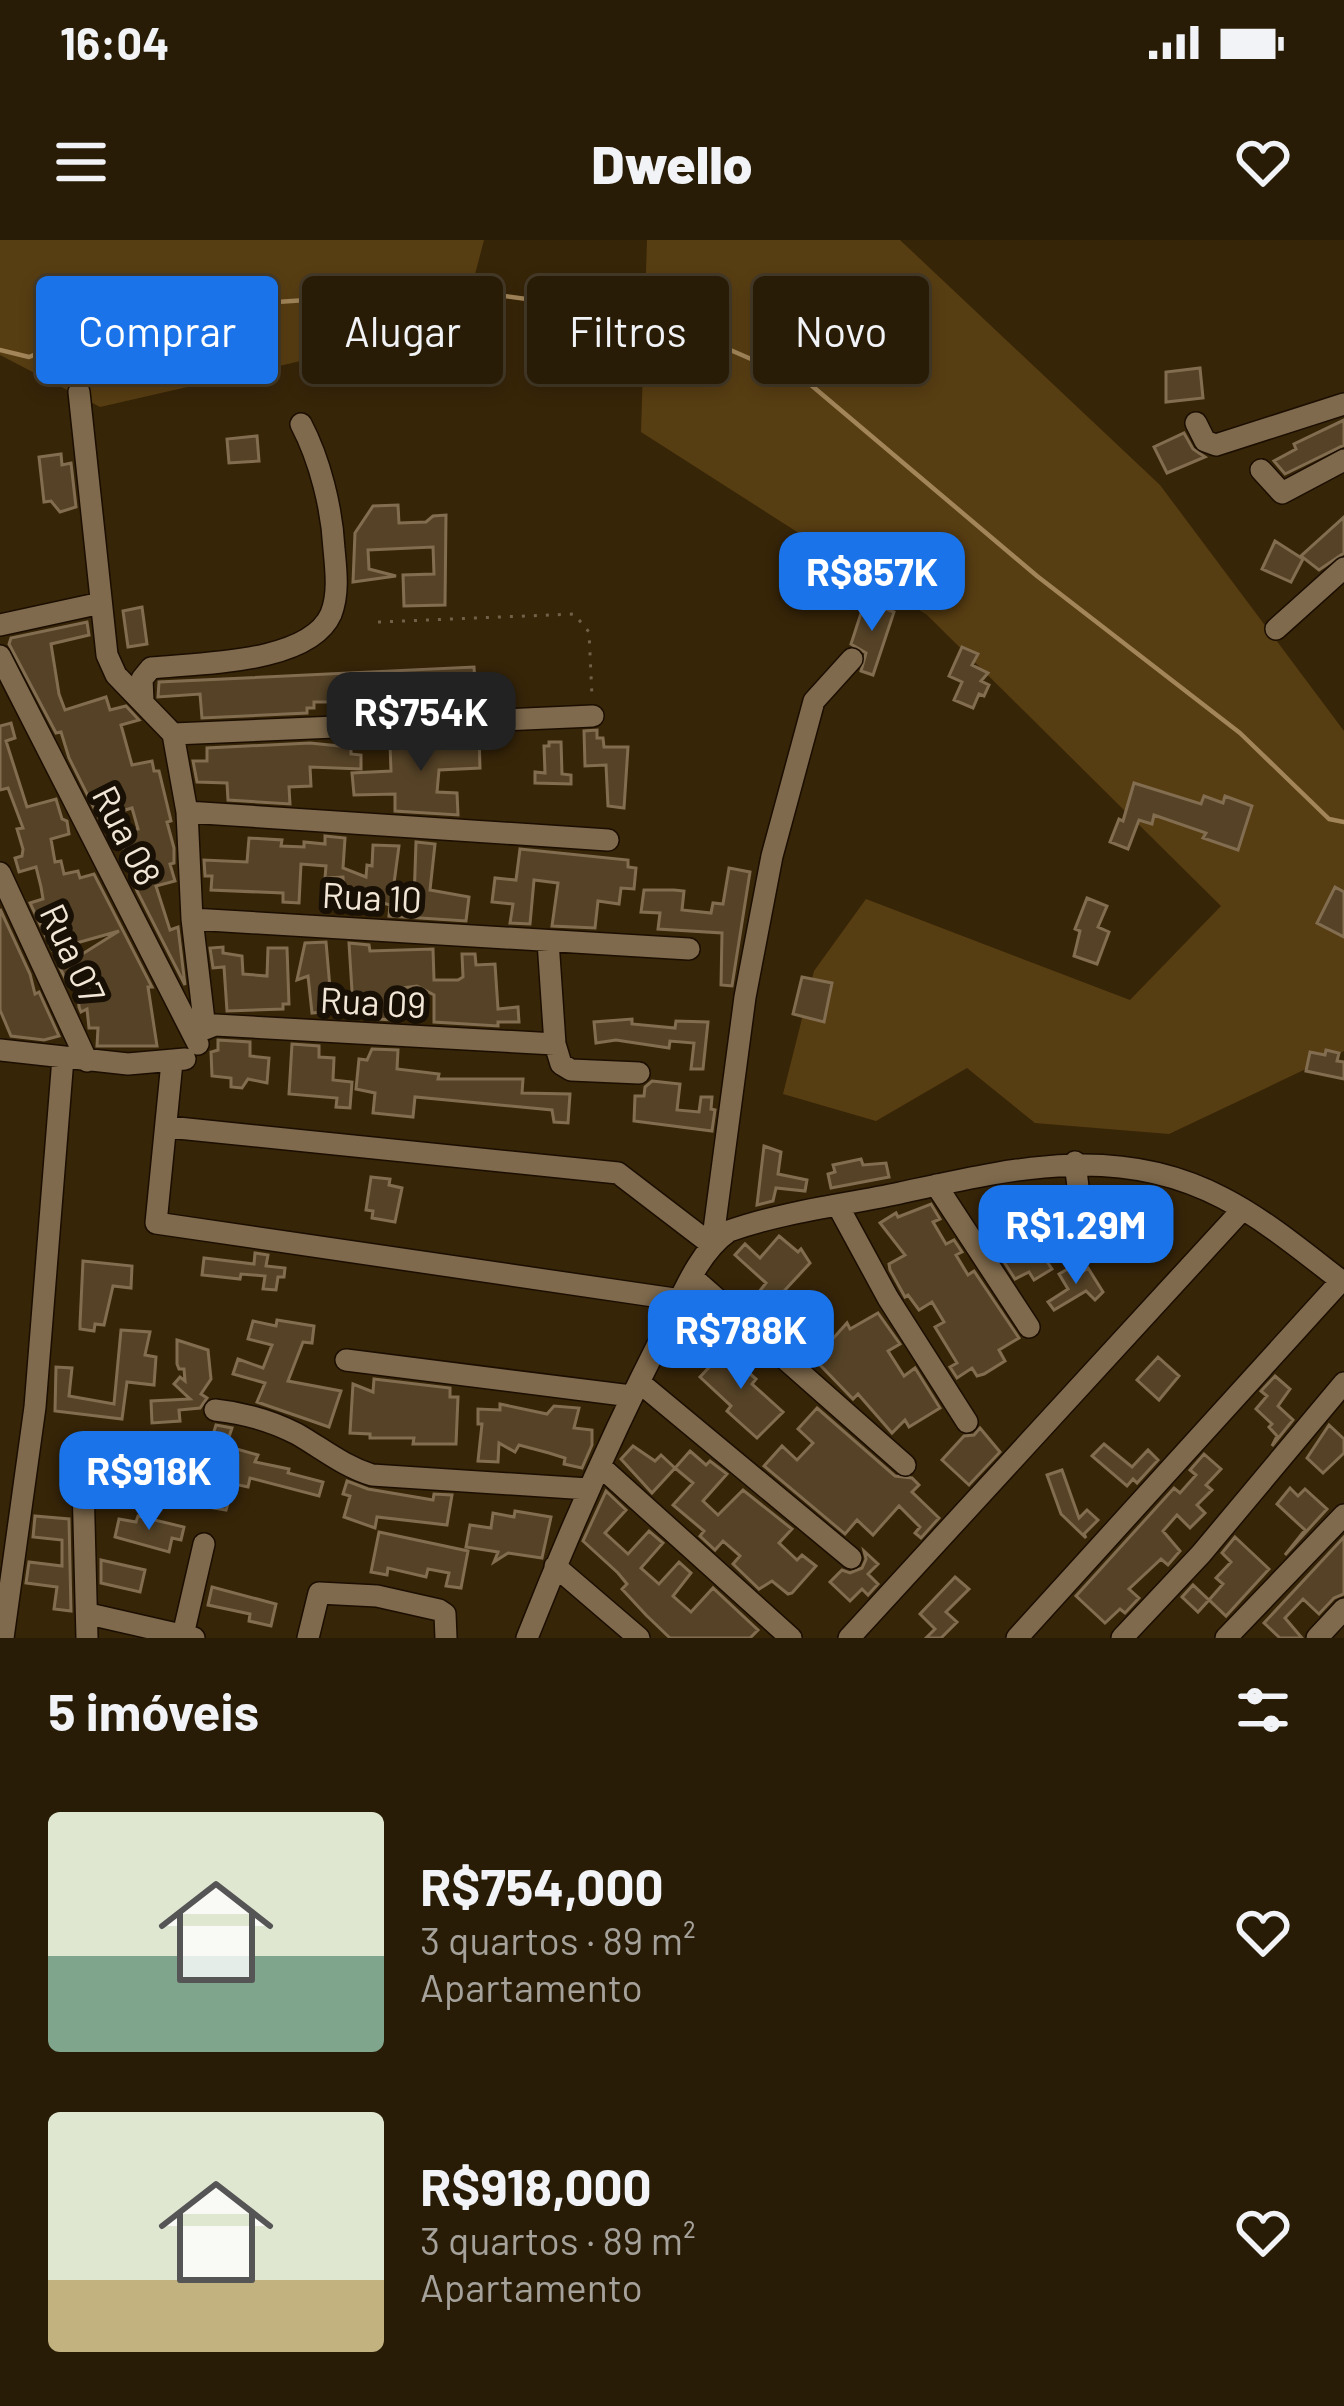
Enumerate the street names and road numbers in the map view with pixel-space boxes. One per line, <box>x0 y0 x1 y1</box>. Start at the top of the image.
street label: Rua 08 <box>85 778 171 892</box>
street label: Rua 10 <box>321 872 423 920</box>
street label: Rua 07 <box>32 897 116 1009</box>
street label: Rua 09 <box>319 977 427 1025</box>

